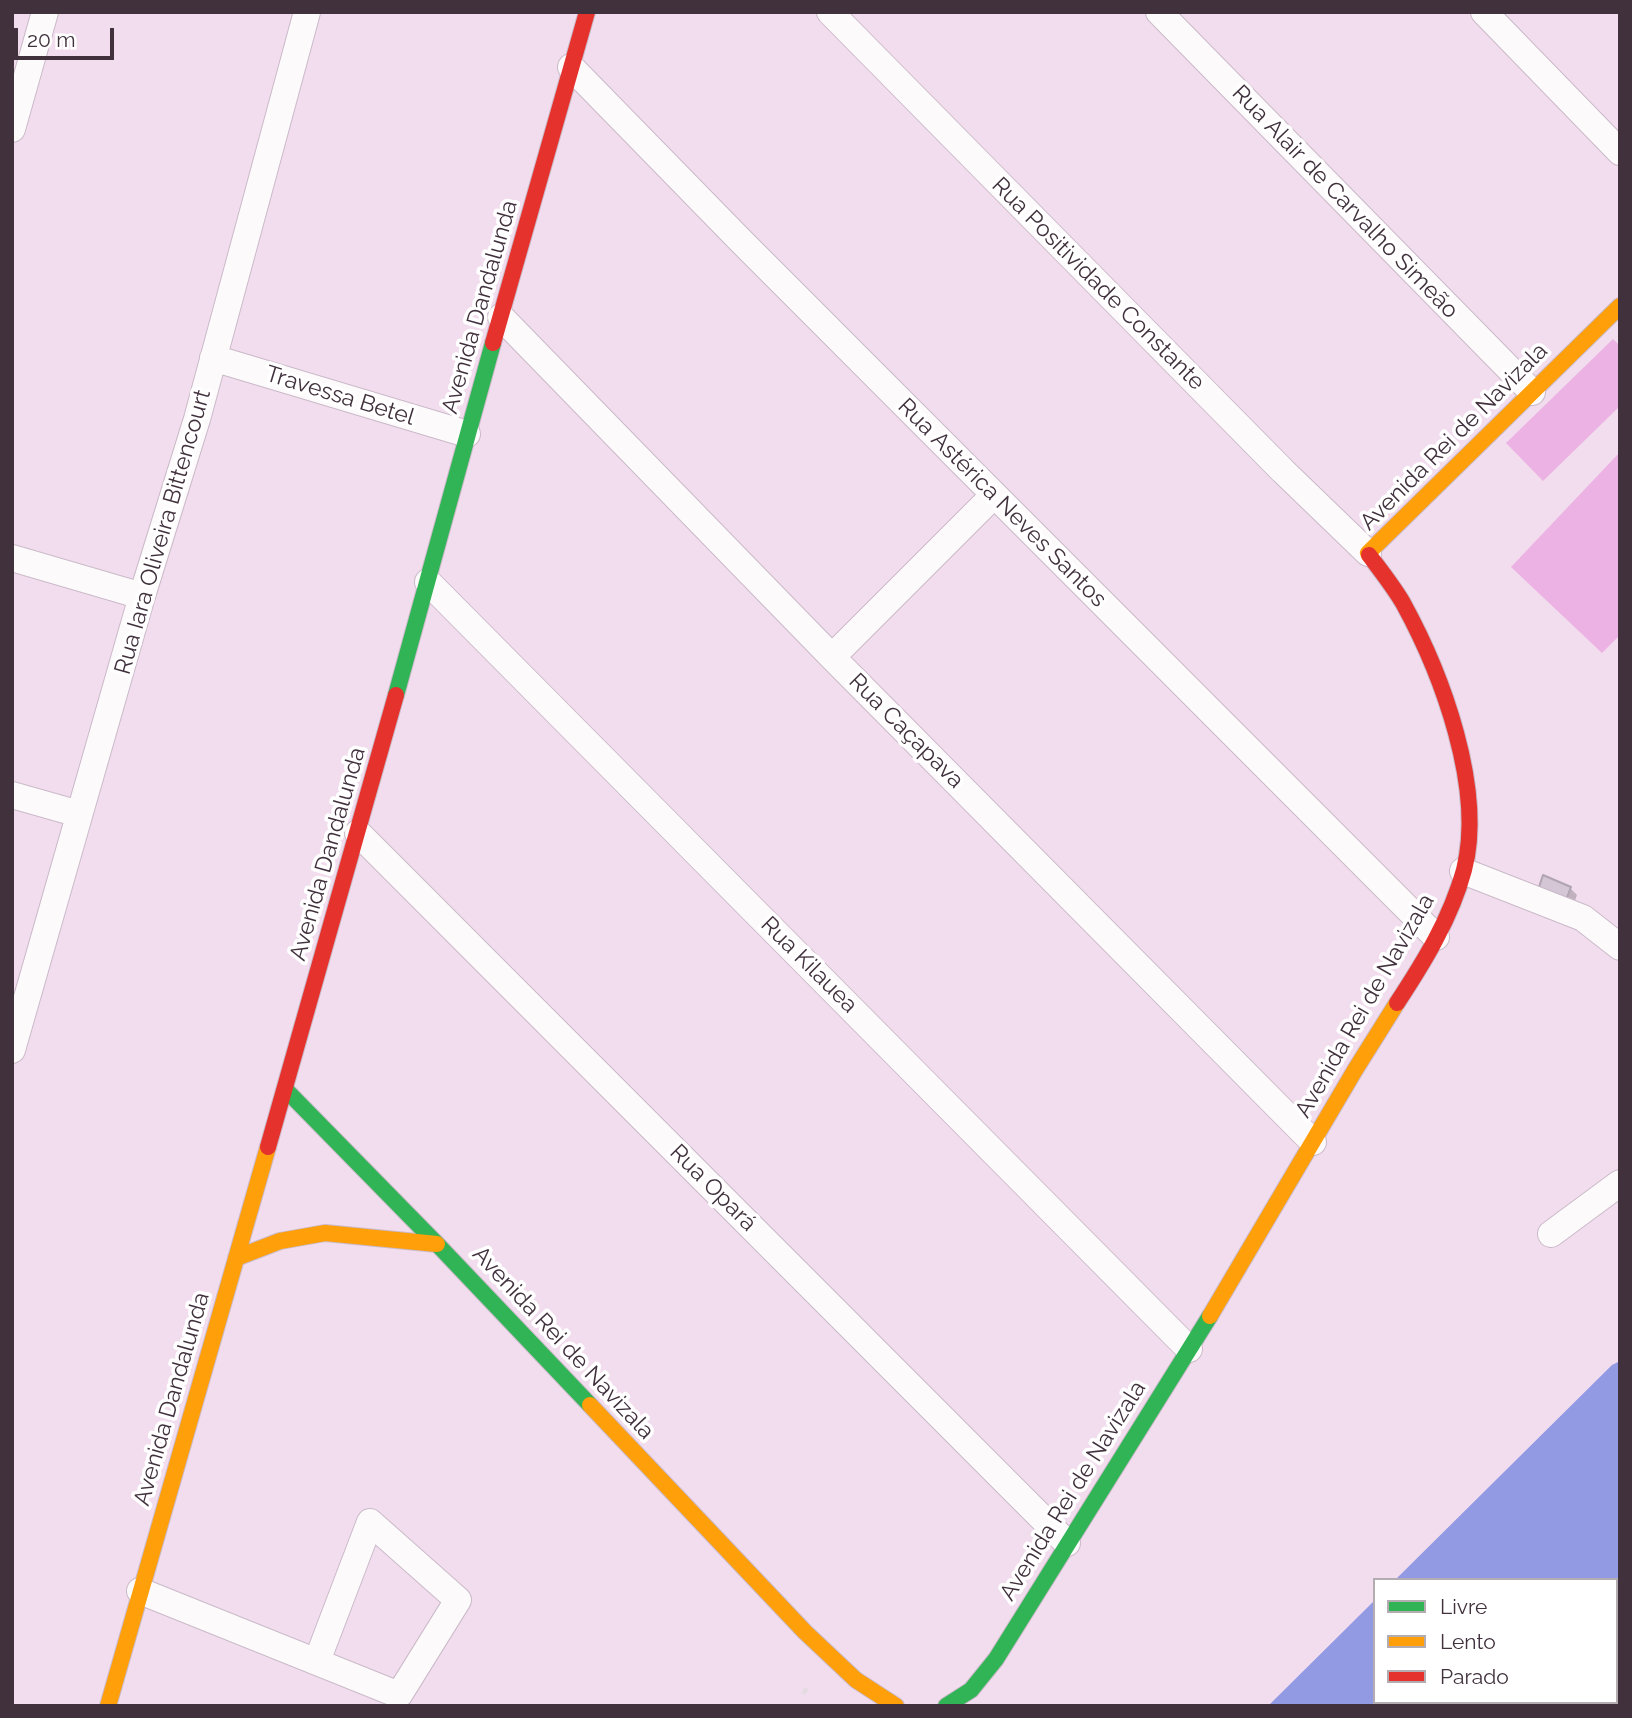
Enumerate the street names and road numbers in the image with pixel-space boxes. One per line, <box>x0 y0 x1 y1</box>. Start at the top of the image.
street label: Rua Alair de Carvalho Simeão <box>1226 80 1464 324</box>
street label: Rua Positividade Constante <box>986 172 1210 396</box>
street label: Avenida Dandalunda <box>436 197 524 417</box>
street label: Avenida Rei de Navizala <box>1355 338 1553 536</box>
street label: Travessa Betel <box>262 360 418 432</box>
street label: Rua Iara Oliveira Bittencourt <box>109 386 217 678</box>
street label: Rua Astérica Neves Santos <box>892 393 1112 613</box>
street label: Rua Caçapava <box>843 668 969 794</box>
street label: Avenida Dandalunda <box>284 744 372 964</box>
street label: Avenida Rei de Navizala <box>1290 889 1440 1123</box>
street label: Rua Kilauea <box>755 911 863 1019</box>
street label: Rua Opará <box>664 1139 762 1237</box>
street label: Avenida Rei de Navizala <box>466 1241 660 1445</box>
street label: Avenida Dandalunda <box>128 1289 216 1509</box>
street label: Avenida Rei de Navizala <box>994 1376 1152 1606</box>

